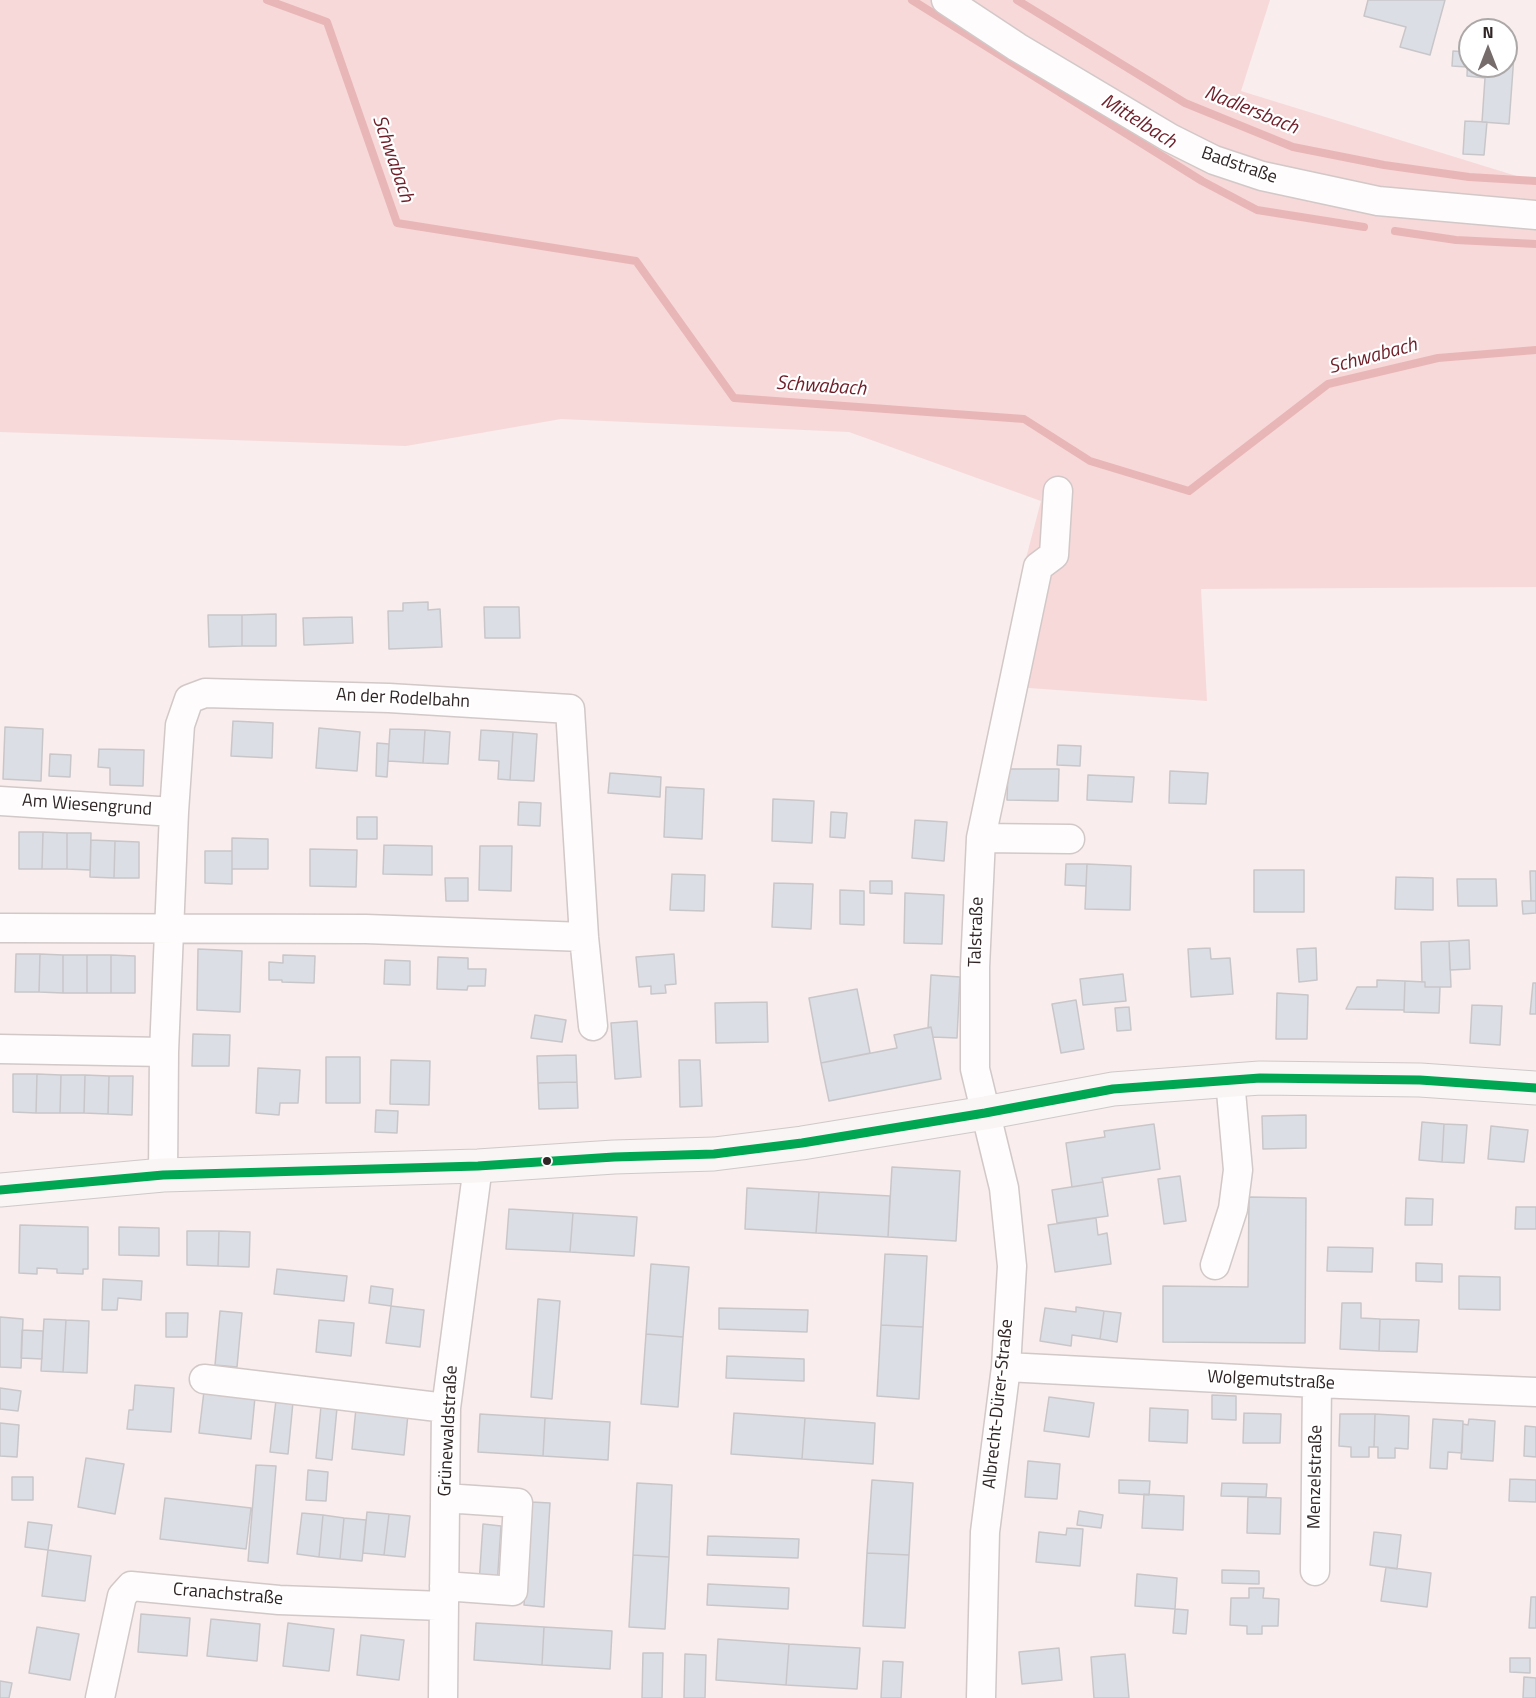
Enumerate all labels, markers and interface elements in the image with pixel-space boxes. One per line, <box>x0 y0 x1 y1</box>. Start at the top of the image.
north arrow <box>1458 18 1518 78</box>
text: N <box>1482 20 1494 44</box>
water label: Nadlersbach <box>1201 81 1301 141</box>
water label: Mittelbach <box>1096 90 1180 154</box>
water label: Schwabach <box>366 112 418 206</box>
street label: Badstraße <box>1198 143 1280 189</box>
water label: Schwabach <box>1326 334 1420 380</box>
water label: Schwabach <box>775 372 867 402</box>
street label: An der Rodelbahn <box>335 685 471 713</box>
street label: Am Wiesengrund <box>21 791 153 821</box>
street label: Talstraße <box>965 896 989 968</box>
unlabelled marker <box>541 1155 553 1167</box>
street label: Albrecht-Dürer-Straße <box>979 1318 1019 1490</box>
street label: Grünewaldstraße <box>435 1365 463 1497</box>
street label: Wolgemutstraße <box>1207 1367 1335 1395</box>
street label: Menzelstraße <box>1304 1425 1328 1529</box>
street label: Cranachstraße <box>172 1579 284 1611</box>

